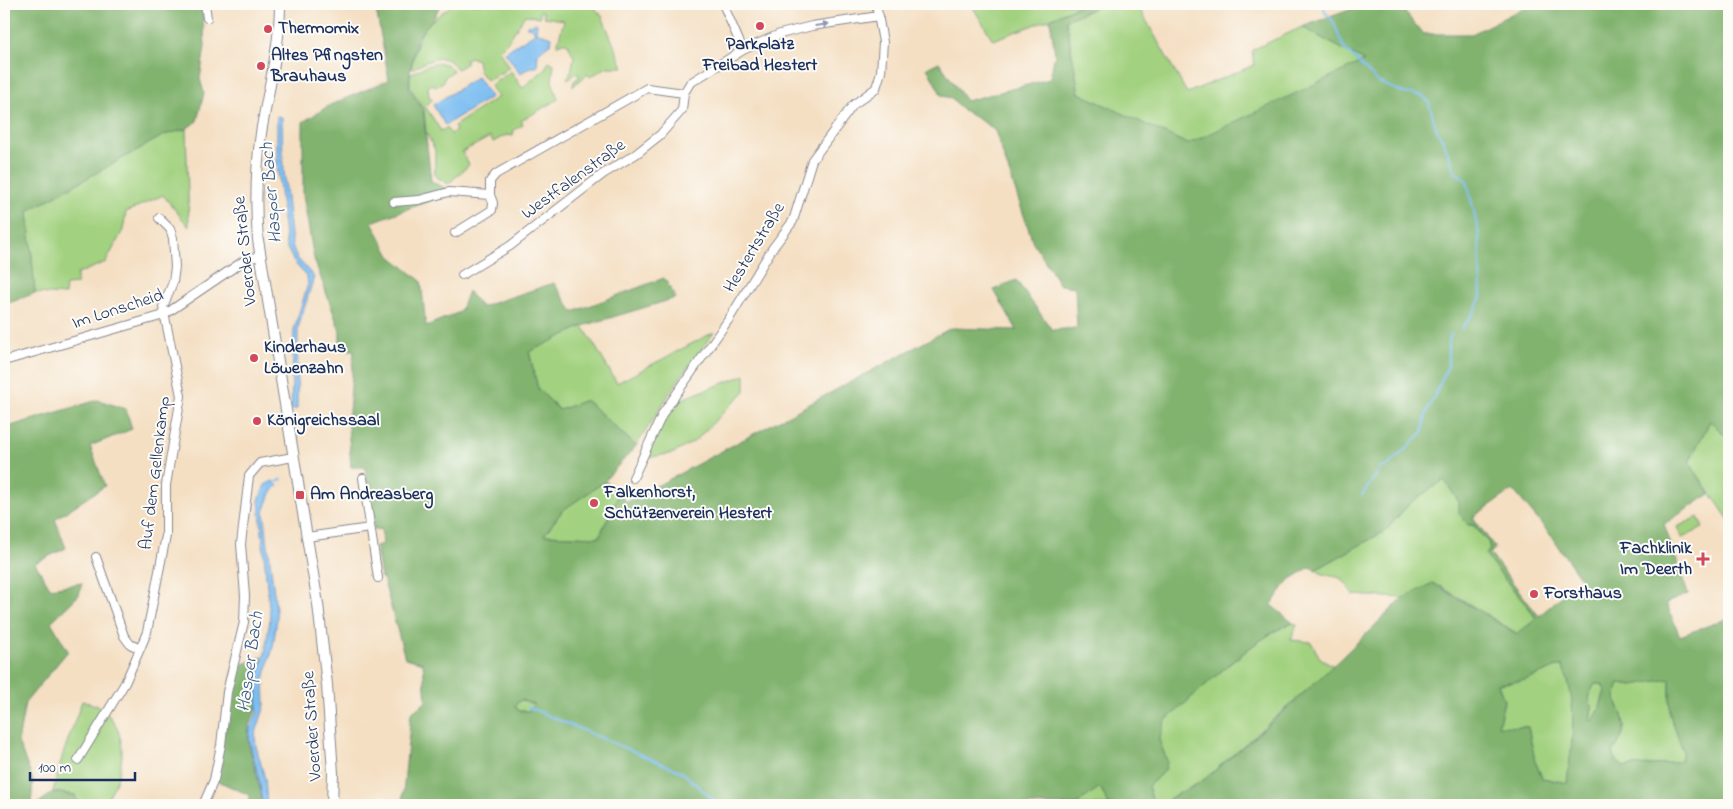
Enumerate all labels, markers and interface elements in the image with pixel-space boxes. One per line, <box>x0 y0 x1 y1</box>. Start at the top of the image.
place label: Thermomix <box>278 16 359 42</box>
marker: Parkplatz Freibad Hestert <box>754 20 766 32</box>
one-way arrow <box>815 20 831 28</box>
marker: Thermomix <box>262 23 274 35</box>
place label: Parkplatz Freibad Hestert <box>702 32 818 79</box>
place label: Altes Pfingsten Brauhaus <box>270 43 383 90</box>
marker: Altes Pfingsten Brauhaus <box>255 60 267 72</box>
street label: Westfalenstraße <box>517 133 632 227</box>
water label: Hasper Bach <box>254 141 290 244</box>
street label: Voerder Straße <box>227 194 265 308</box>
street label: Hestertstraße <box>718 197 793 298</box>
street label: Im Lonscheid <box>69 283 167 337</box>
place label: Kinderhaus Löwenzahn <box>264 335 346 382</box>
marker: Kinderhaus Löwenzahn <box>248 352 260 364</box>
street label: Auf dem Gellenkamp <box>134 395 178 551</box>
place label: Königreichssaal <box>267 408 380 435</box>
marker: Königreichssaal <box>251 415 263 427</box>
place label: Falkenhorst, Schützenverein Hestert <box>603 480 773 527</box>
place label: Am Andreasberg <box>310 482 433 509</box>
marker: Am Andreasberg <box>294 489 306 501</box>
marker: Falkenhorst, Schützenverein Hestert <box>588 497 600 509</box>
place label: Fachklinik Im Deerth <box>1619 536 1693 583</box>
marker: Fachklinik Im Deerth <box>1696 552 1710 566</box>
place label: Forsthaus <box>1543 581 1622 607</box>
marker: Forsthaus <box>1528 588 1540 600</box>
water label: Hasper Bach <box>231 609 272 714</box>
street label: Voerder Straße <box>296 669 330 783</box>
scale bar <box>30 749 135 781</box>
text: 100 m <box>38 757 71 779</box>

